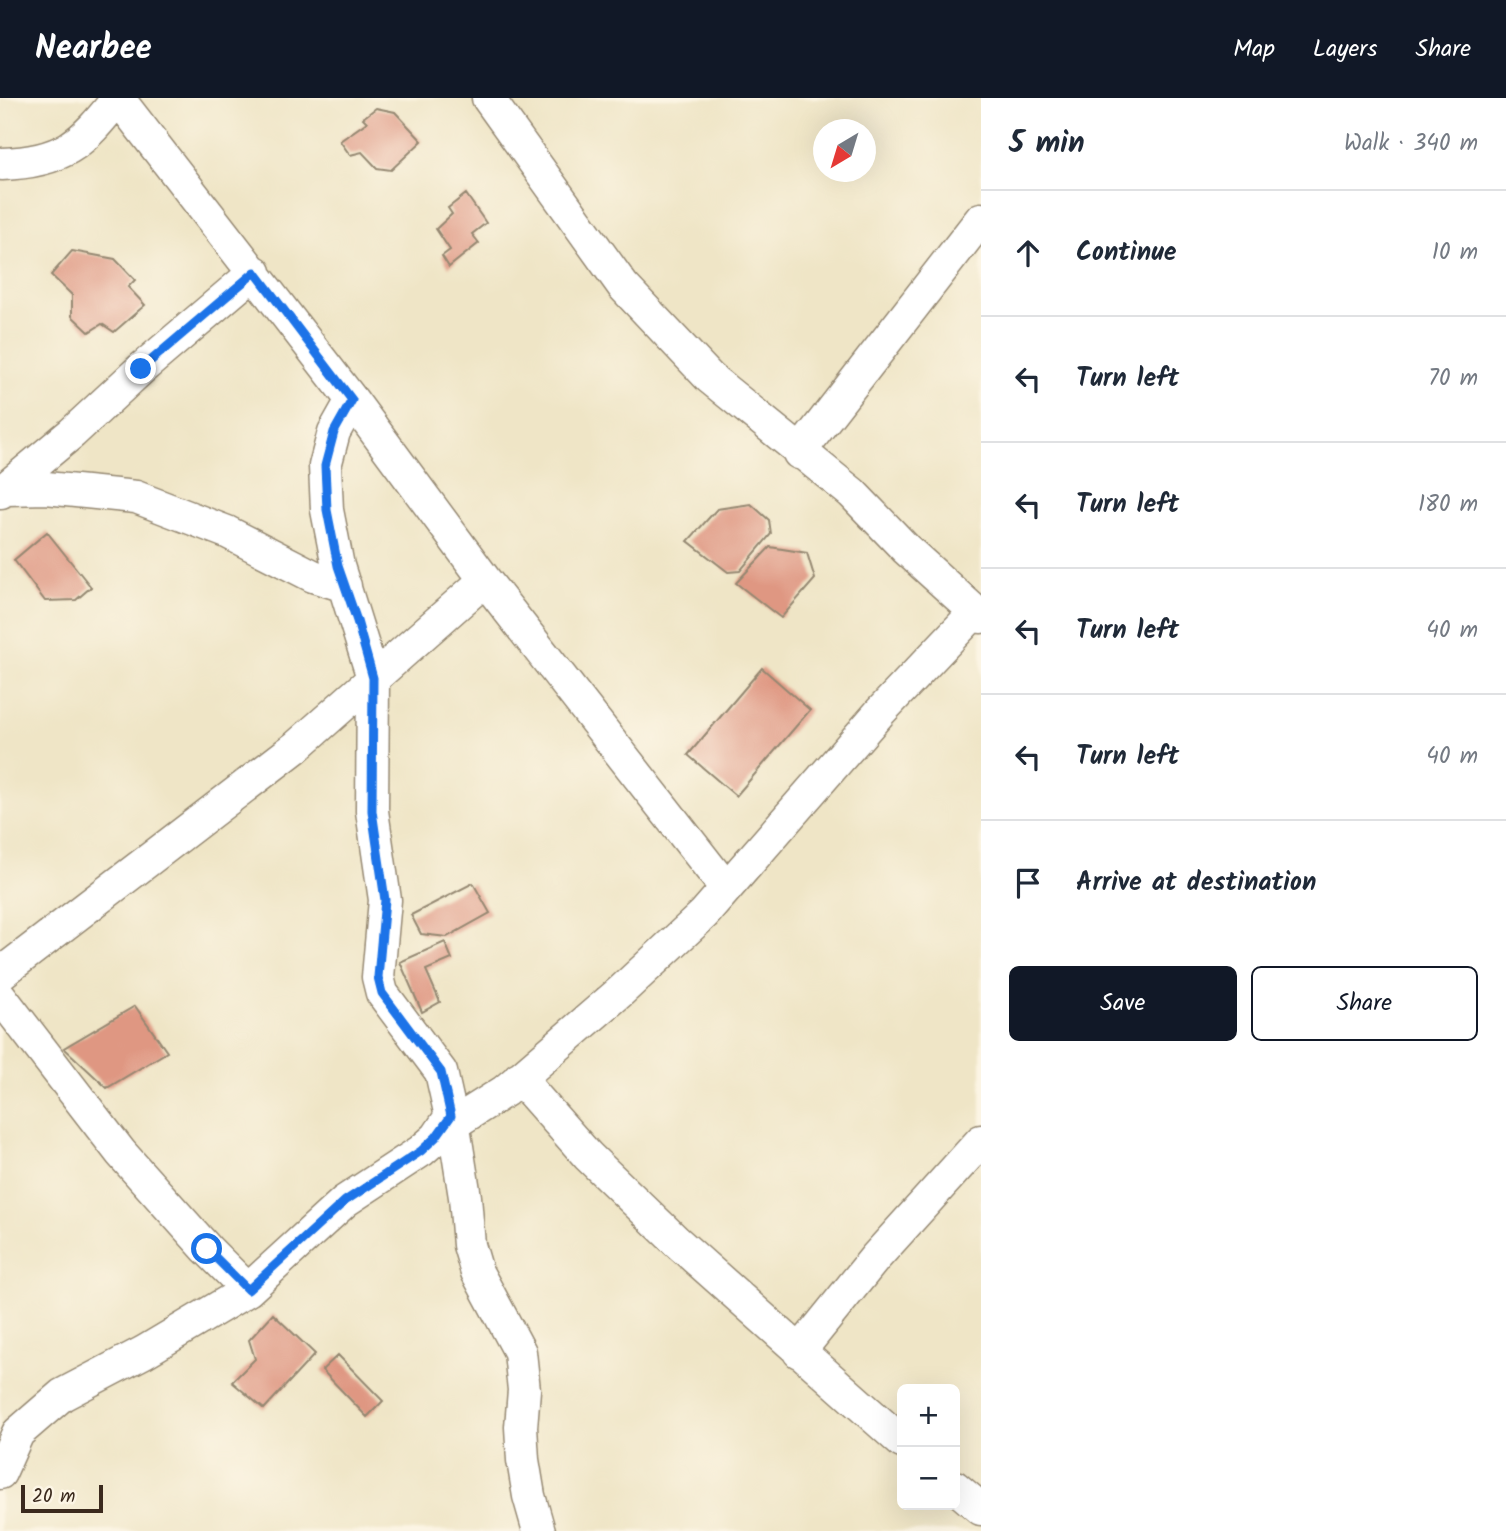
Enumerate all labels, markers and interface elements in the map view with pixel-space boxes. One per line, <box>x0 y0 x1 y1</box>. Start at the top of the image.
text: Nearbee <box>35 23 152 76</box>
text: Map <box>1233 30 1275 69</box>
text: Layers <box>1313 30 1377 69</box>
text: Share <box>1415 30 1471 69</box>
north arrow <box>813 119 876 182</box>
text: 5 min <box>1009 120 1085 168</box>
text: Walk · 340 m <box>1344 126 1478 162</box>
text: Continue <box>1076 232 1177 274</box>
icon: ahead <box>1009 234 1047 272</box>
text: 10 m <box>1432 235 1478 271</box>
route end <box>125 353 156 384</box>
text: Turn left <box>1076 358 1179 400</box>
icon: left <box>1009 360 1047 398</box>
text: 70 m <box>1428 361 1478 397</box>
text: Turn left <box>1076 484 1179 526</box>
icon: left <box>1009 486 1047 524</box>
text: 180 m <box>1418 487 1478 523</box>
text: Turn left <box>1076 610 1179 652</box>
icon: left <box>1009 612 1047 650</box>
text: 40 m <box>1426 613 1478 649</box>
text: Turn left <box>1076 736 1179 778</box>
icon: left <box>1009 738 1047 776</box>
text: 40 m <box>1426 739 1478 775</box>
text: Arrive at destination <box>1076 862 1316 904</box>
icon: arrive <box>1009 864 1047 902</box>
button: Save <box>1009 966 1237 1041</box>
button: Share <box>1251 966 1478 1041</box>
route start <box>191 1233 222 1264</box>
map controls <box>897 1384 960 1510</box>
button: + <box>897 1384 960 1447</box>
button: − <box>897 1447 960 1510</box>
scale bar <box>21 1482 103 1514</box>
text: 20 m <box>32 1482 75 1512</box>

